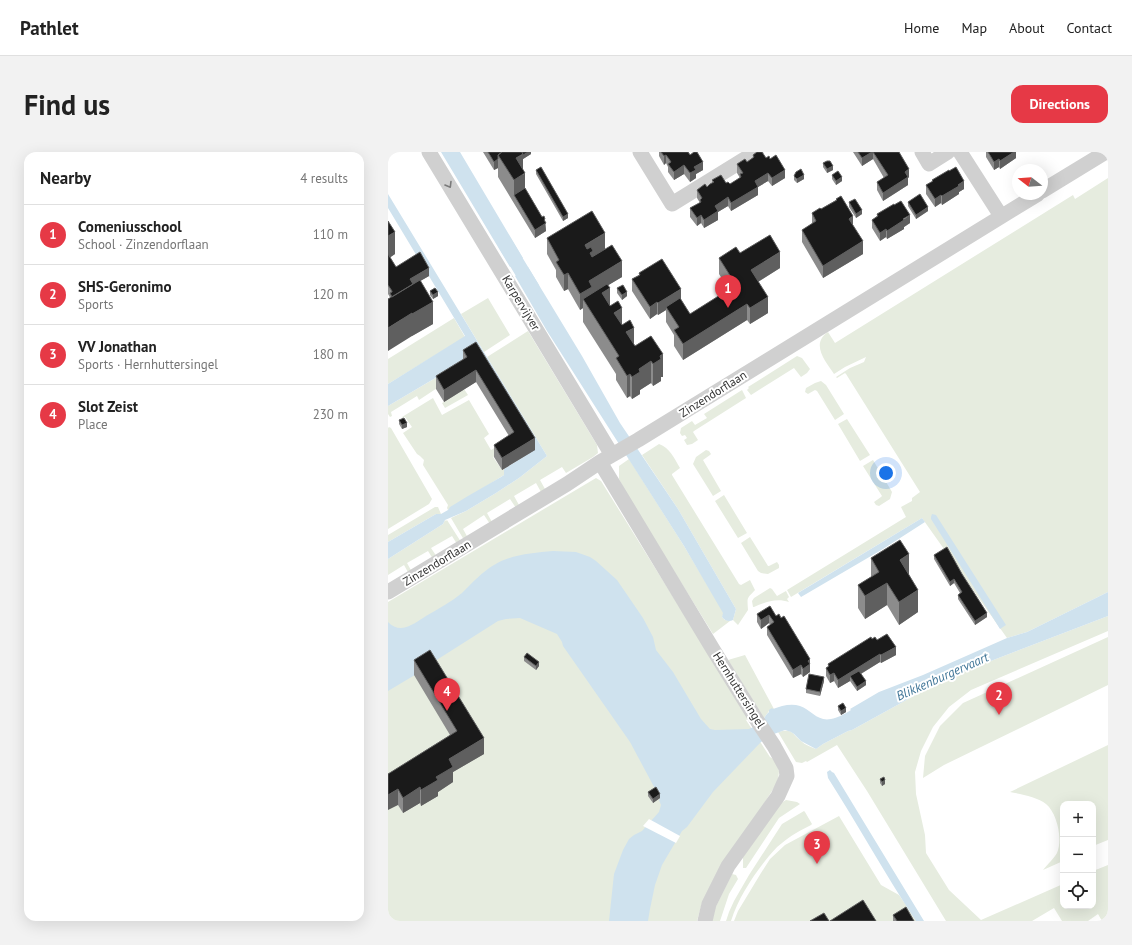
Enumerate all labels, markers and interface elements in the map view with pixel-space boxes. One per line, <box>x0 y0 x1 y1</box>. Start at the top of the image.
text: Pathlet <box>20 16 79 40</box>
text: Home <box>904 19 939 37</box>
text: Map <box>961 19 987 37</box>
text: About <box>1009 19 1045 37</box>
text: Contact <box>1067 19 1112 37</box>
button: Directions <box>1011 85 1108 123</box>
text: Find us <box>24 86 110 123</box>
north arrow <box>1012 164 1048 200</box>
text: Nearby <box>40 167 91 189</box>
text: 4 results <box>300 170 348 187</box>
one-way arrow <box>444 181 452 188</box>
text: Comeniusschool <box>78 217 182 236</box>
text: 1 <box>49 226 57 243</box>
text: 110 m <box>313 226 348 243</box>
text: School · Zinzendorflaan <box>78 236 209 253</box>
street label: Karpervijver <box>499 272 544 333</box>
pin: 1 <box>715 275 741 308</box>
text: SHS-Geronimo <box>78 277 171 296</box>
text: 2 <box>49 286 57 303</box>
text: 120 m <box>313 286 348 303</box>
text: Sports <box>78 296 114 313</box>
text: VV Jonathan <box>78 337 157 356</box>
text: 3 <box>49 346 57 363</box>
text: 180 m <box>313 346 348 363</box>
text: Sports · Hernhuttersingel <box>78 356 218 373</box>
street label: Zinzendorflaan <box>676 367 749 420</box>
text: Slot Zeist <box>78 397 138 416</box>
text: 4 <box>49 406 57 423</box>
text: 230 m <box>313 406 348 423</box>
text: Place <box>78 416 108 433</box>
your location <box>876 463 896 483</box>
street label: Zinzendorflaan <box>400 536 473 589</box>
water label: Blikkenburgervaart <box>893 648 992 704</box>
street label: Hernhuttersingel <box>710 649 769 731</box>
pin: 4 <box>434 678 460 711</box>
pin: 2 <box>986 682 1012 715</box>
map controls <box>1060 801 1096 909</box>
button: + <box>1060 801 1096 837</box>
pin: 3 <box>804 831 830 864</box>
button: − <box>1060 837 1096 873</box>
button: locate <box>1060 873 1096 909</box>

